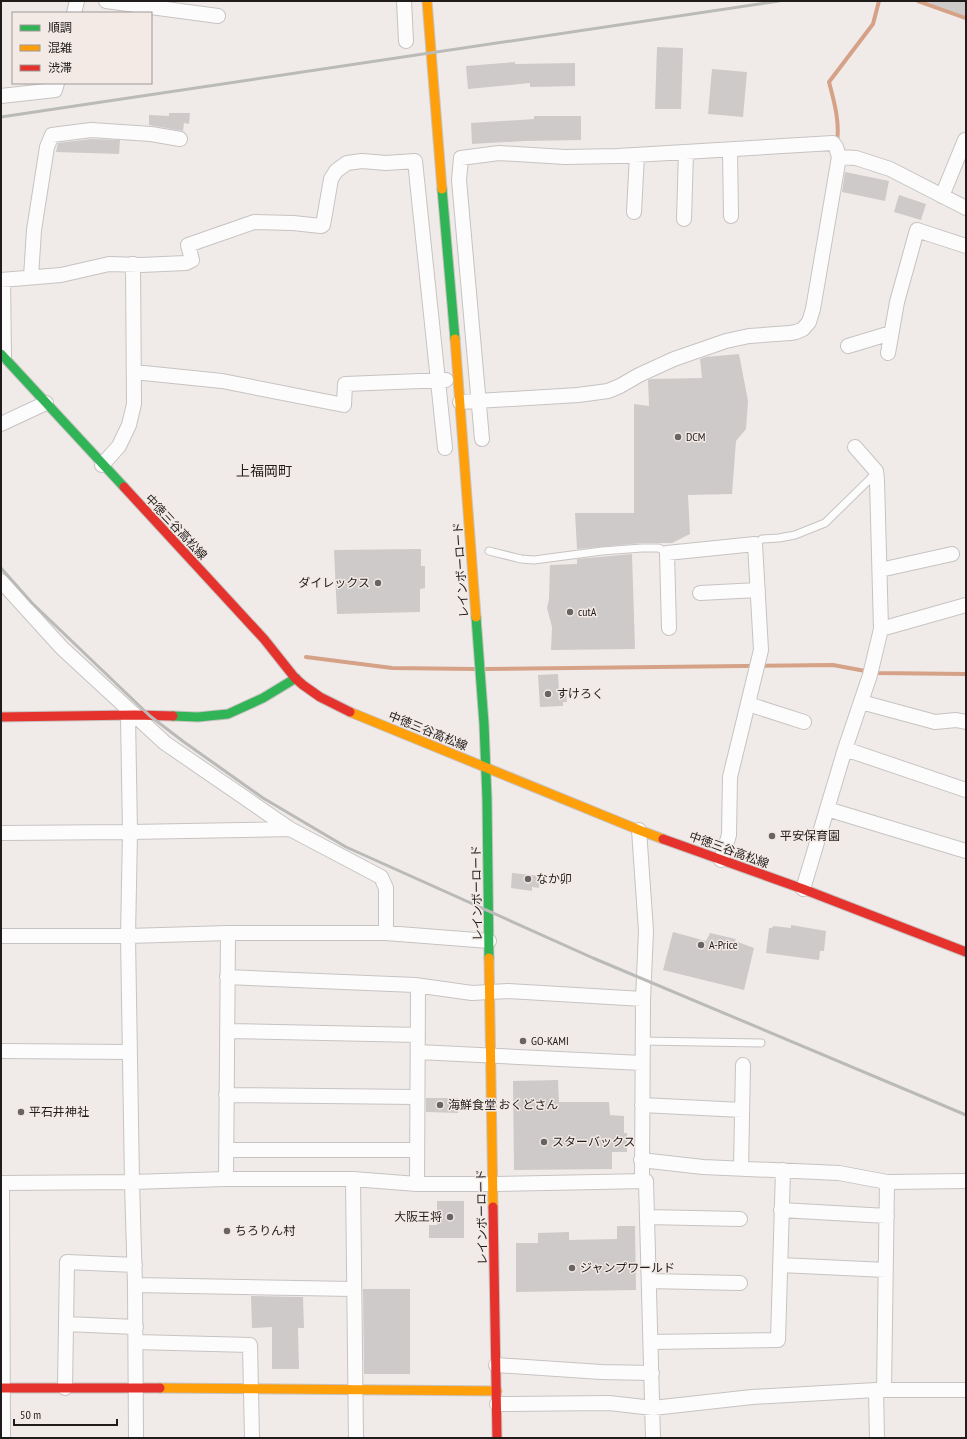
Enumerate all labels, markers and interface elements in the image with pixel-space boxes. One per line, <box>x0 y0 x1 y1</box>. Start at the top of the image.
legend <box>12 12 152 84</box>
text: 順調 <box>48 20 72 35</box>
text: 混雑 <box>48 40 72 55</box>
text: 渋滞 <box>48 60 72 75</box>
place label: DCM <box>686 429 705 444</box>
marker: DCM <box>673 432 683 442</box>
district label: 上福岡町 <box>236 462 292 480</box>
street label: 中徳三谷高松線 <box>142 491 211 562</box>
street label: レインボーロード <box>450 522 471 618</box>
place label: ダイレックス <box>298 575 370 590</box>
marker: ダイレックス <box>373 578 383 588</box>
place label: cutA <box>578 604 597 619</box>
marker: cutA <box>565 607 575 617</box>
place label: すけろく <box>556 686 604 701</box>
marker: すけろく <box>543 689 553 699</box>
street label: 中徳三谷高松線 <box>386 708 470 753</box>
street label: 中徳三谷高松線 <box>687 828 771 871</box>
place label: 平安保育園 <box>780 828 840 843</box>
marker: 平安保育園 <box>767 831 777 841</box>
street label: レインボーロード <box>468 845 485 941</box>
place label: なか卯 <box>536 871 572 886</box>
marker: なか卯 <box>523 874 533 884</box>
place label: A-Price <box>709 937 738 952</box>
marker: A-Price <box>696 940 706 950</box>
place label: GO-KAMI <box>531 1033 569 1048</box>
marker: GO-KAMI <box>518 1036 528 1046</box>
place label: 海鮮食堂 おくどさん <box>448 1097 558 1112</box>
marker: 海鮮食堂 おくどさん <box>435 1100 445 1110</box>
place label: 平石井神社 <box>29 1104 89 1119</box>
marker: 平石井神社 <box>16 1107 26 1117</box>
place label: スターバックス <box>552 1134 636 1149</box>
marker: スターバックス <box>539 1137 549 1147</box>
street label: レインボーロード <box>473 1169 490 1265</box>
place label: 大阪王将 <box>394 1209 442 1224</box>
marker: 大阪王将 <box>445 1212 455 1222</box>
place label: ちろりん村 <box>235 1223 296 1238</box>
marker: ちろりん村 <box>222 1226 232 1236</box>
place label: ジャンプワールド <box>580 1260 675 1275</box>
marker: ジャンプワールド <box>567 1263 577 1273</box>
scale bar <box>14 1401 117 1427</box>
text: 50 m <box>20 1407 41 1422</box>

